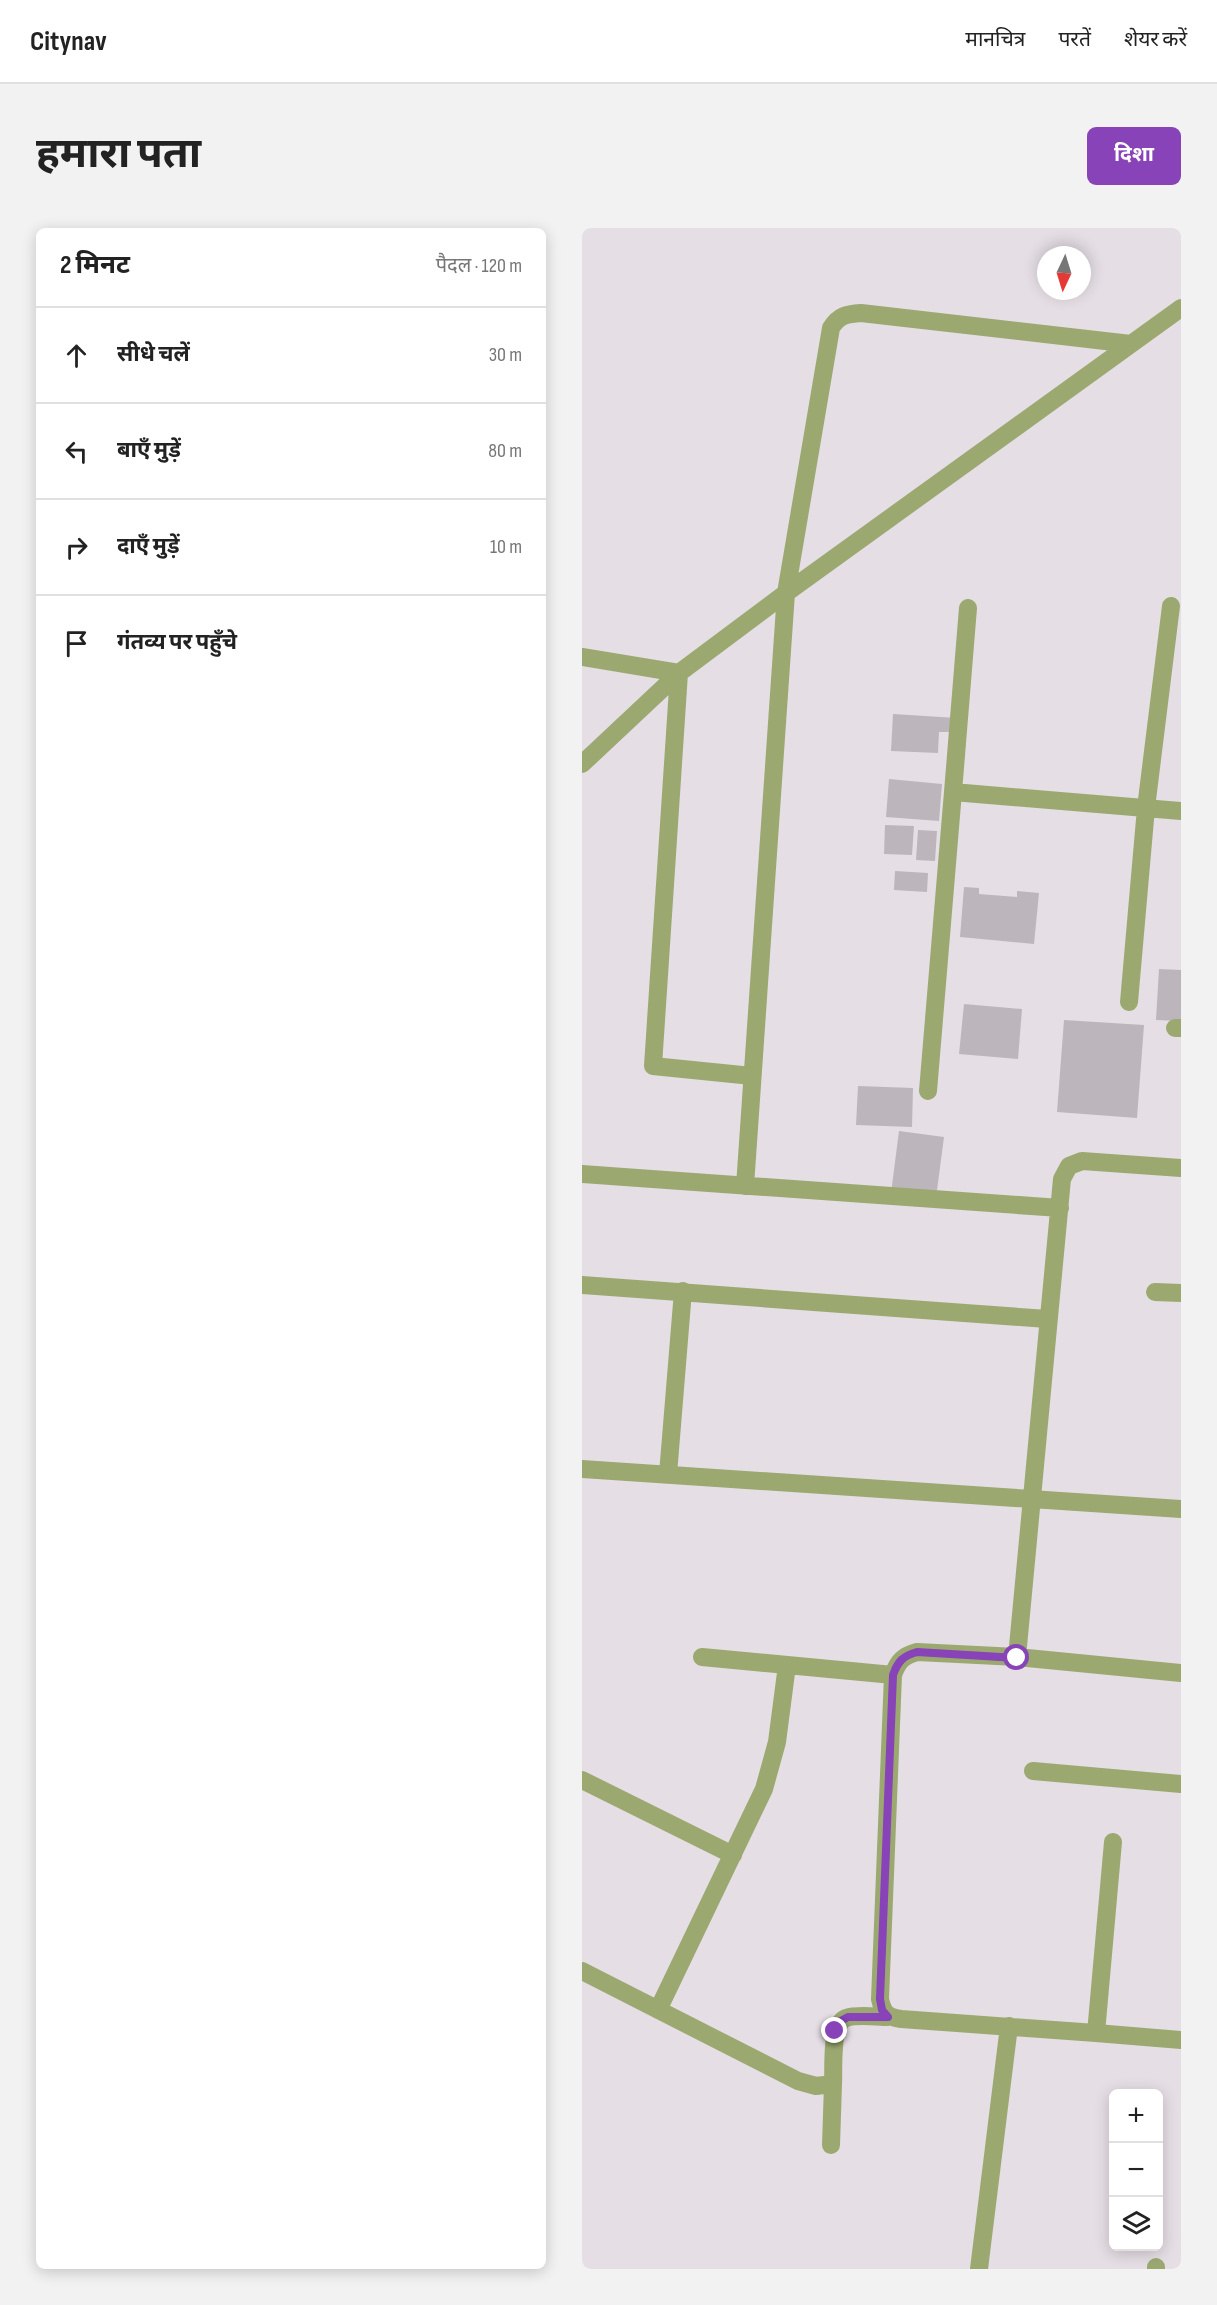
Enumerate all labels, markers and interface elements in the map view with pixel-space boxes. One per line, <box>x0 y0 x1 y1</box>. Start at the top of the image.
text: Citynav <box>30 25 107 58</box>
text: मानचित्र <box>965 27 1025 52</box>
text: परतें <box>1058 27 1091 52</box>
text: शेयर करें <box>1124 27 1187 52</box>
button: दिशा <box>1087 127 1181 185</box>
text: हमारा पता <box>36 129 201 180</box>
north arrow <box>1037 246 1091 300</box>
text: 2 मिनट <box>60 250 130 281</box>
text: पैदल · 120 m <box>436 254 522 278</box>
icon: ahead <box>60 339 93 372</box>
text: सीधे चलें <box>117 341 190 368</box>
text: 30 m <box>489 343 522 367</box>
icon: left <box>60 435 93 468</box>
text: बाएँ मुड़ें <box>117 437 181 464</box>
text: 80 m <box>488 439 522 463</box>
icon: right <box>60 531 93 564</box>
text: दाएँ मुड़ें <box>117 533 180 560</box>
text: 10 m <box>490 535 522 559</box>
icon: arrive <box>60 627 93 660</box>
text: गंतव्य पर पहुँचे <box>117 629 237 656</box>
route start <box>1003 1644 1029 1670</box>
route end <box>821 2017 847 2043</box>
map controls <box>1109 2089 1163 2251</box>
button: + <box>1109 2089 1163 2143</box>
button: − <box>1109 2143 1163 2197</box>
button: layers <box>1109 2197 1163 2251</box>

